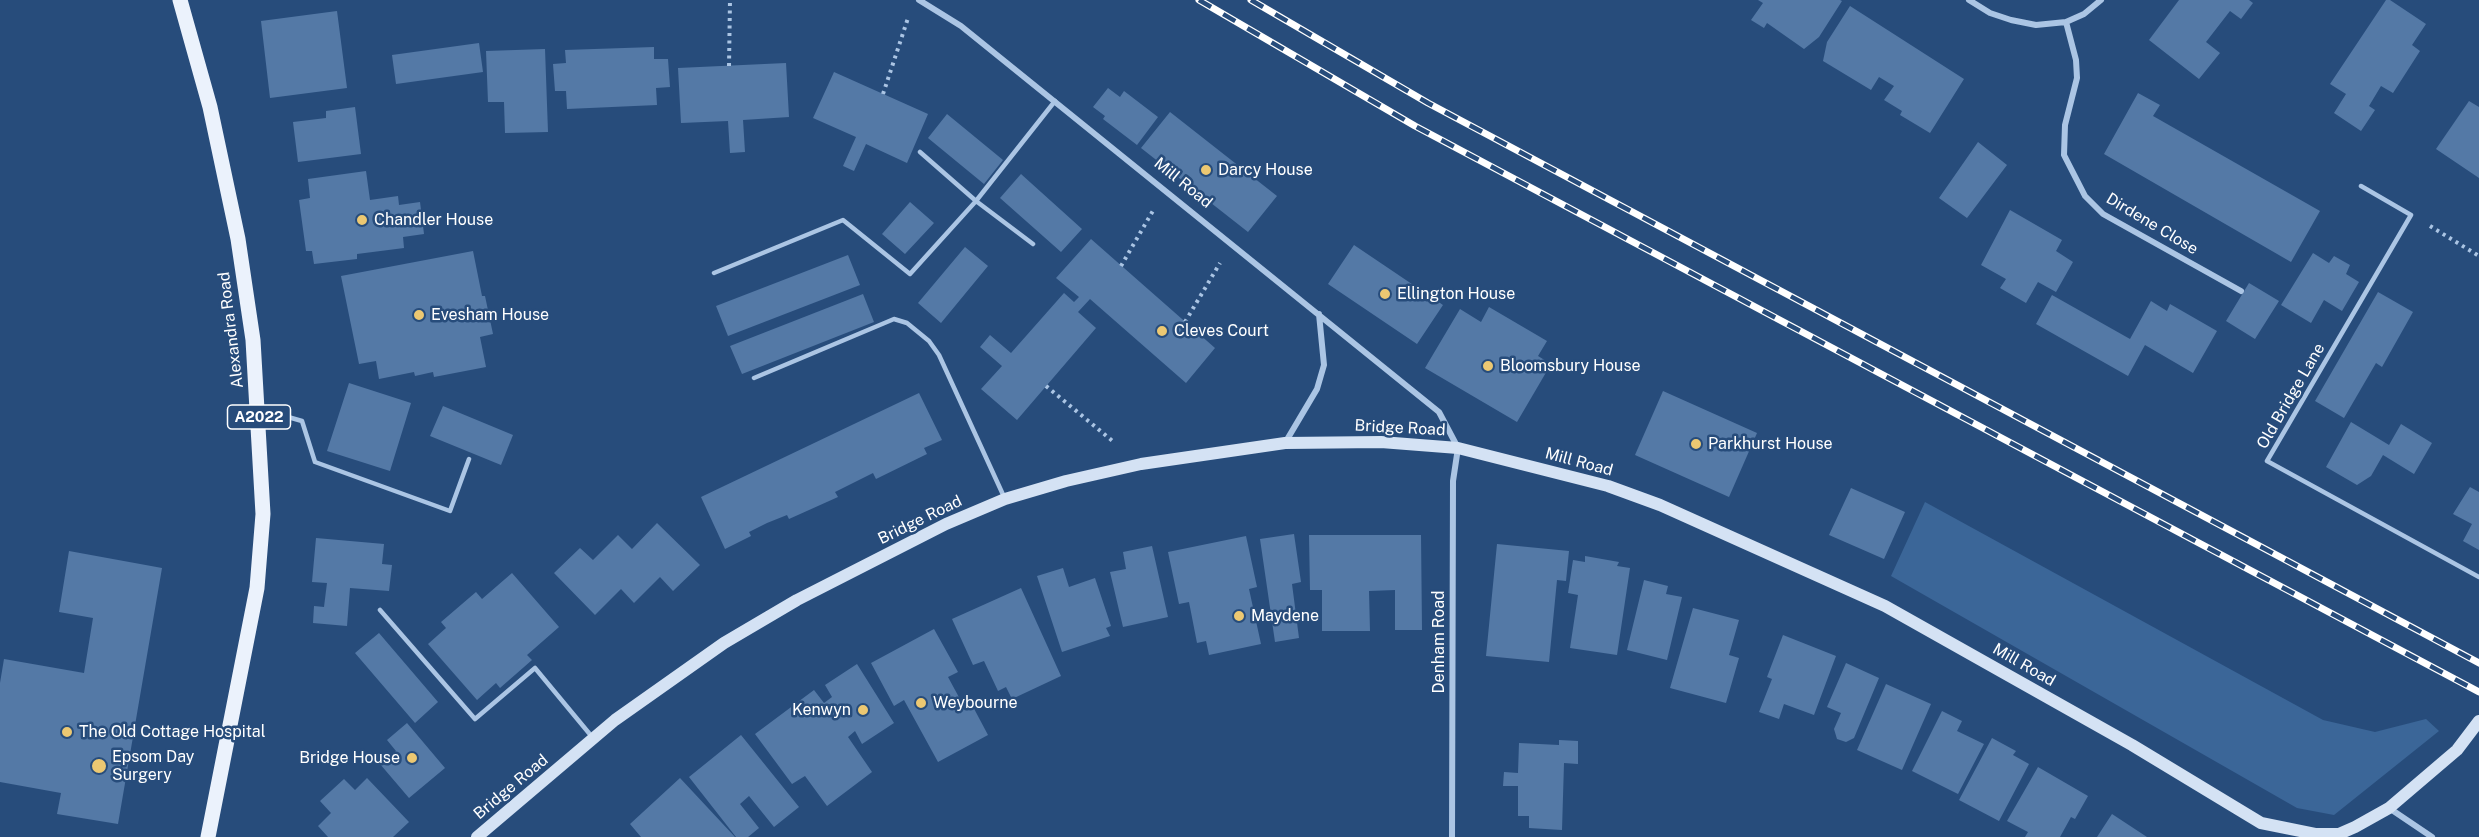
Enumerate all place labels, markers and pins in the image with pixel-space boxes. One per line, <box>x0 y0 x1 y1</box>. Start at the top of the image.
place label: Darcy House <box>1218 160 1313 180</box>
marker: Darcy House <box>1199 163 1213 177</box>
place label: Chandler House <box>374 210 493 230</box>
marker: Chandler House <box>355 213 369 227</box>
place label: Ellington House <box>1397 284 1515 304</box>
marker: Ellington House <box>1378 287 1392 301</box>
place label: Evesham House <box>431 305 549 325</box>
marker: Evesham House <box>412 308 426 322</box>
place label: Cleves Court <box>1174 321 1269 341</box>
marker: Cleves Court <box>1155 324 1169 338</box>
place label: Bloomsbury House <box>1500 356 1641 376</box>
marker: Bloomsbury House <box>1481 359 1495 373</box>
place label: Parkhurst House <box>1708 434 1833 454</box>
marker: Parkhurst House <box>1689 437 1703 451</box>
place label: Maydene <box>1251 606 1319 626</box>
marker: Maydene <box>1232 609 1246 623</box>
place label: Weybourne <box>933 693 1018 713</box>
marker: Weybourne <box>914 696 928 710</box>
place label: Kenwyn <box>792 700 851 720</box>
marker: Kenwyn <box>856 703 870 717</box>
place label: The Old Cottage Hospital <box>79 722 266 742</box>
marker: The Old Cottage Hospital <box>60 725 74 739</box>
place label: Epsom Day Surgery <box>112 747 194 785</box>
place label: Bridge House <box>299 748 400 768</box>
marker: Bridge House <box>405 751 419 765</box>
marker: Epsom Day Surgery <box>90 757 108 775</box>

